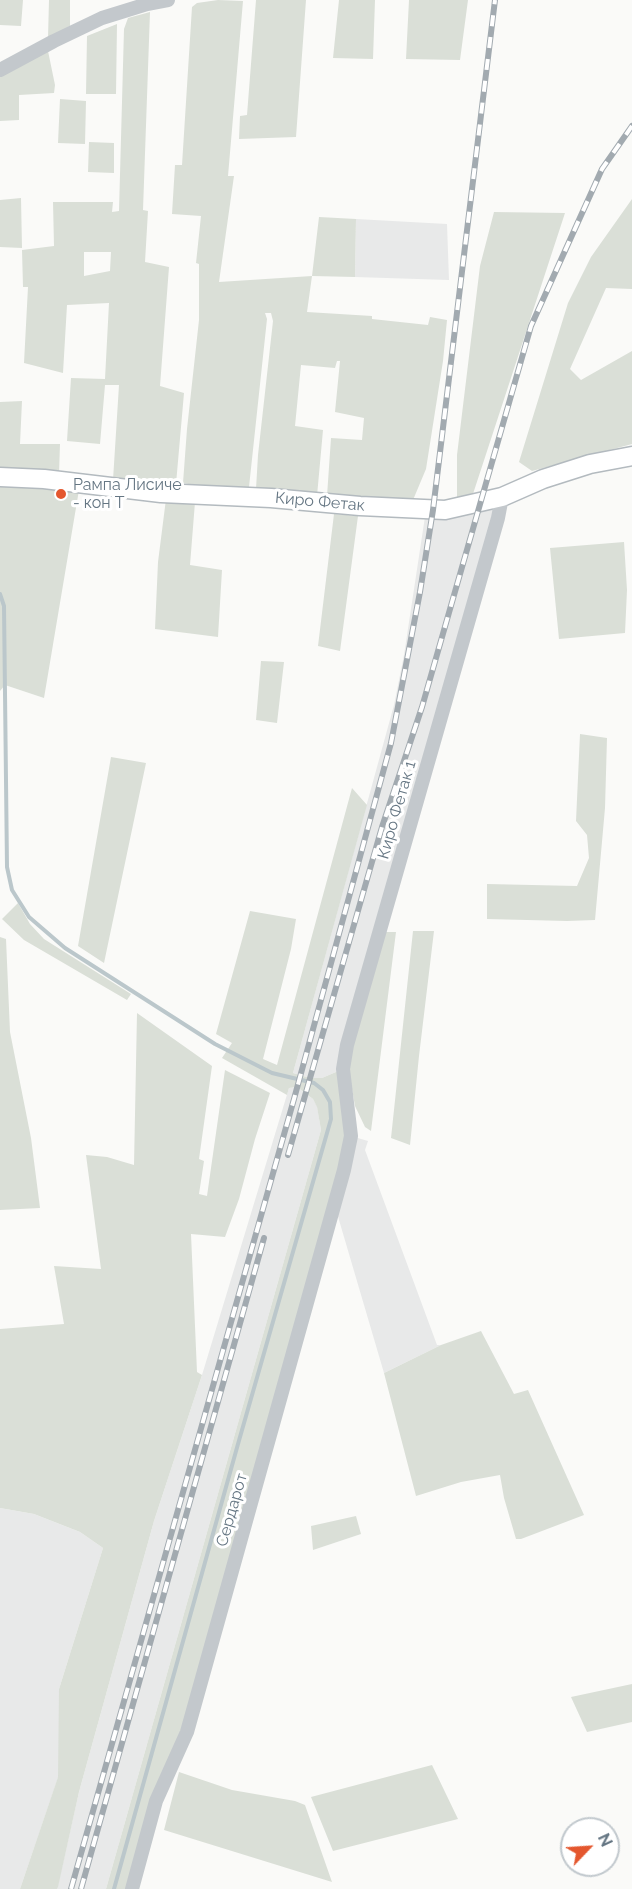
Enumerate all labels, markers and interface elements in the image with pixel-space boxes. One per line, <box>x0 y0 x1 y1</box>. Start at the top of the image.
place label: Рампа Лисиче - кон Т <box>73 475 182 513</box>
marker: Рампа Лисиче - кон Т <box>54 487 68 501</box>
street label: Киро Фетак <box>274 489 366 515</box>
street label: Киро Фетак 1 <box>374 759 420 861</box>
street label: Сердарот <box>212 1471 252 1549</box>
north arrow <box>560 1817 620 1877</box>
text: N <box>594 1830 616 1850</box>

